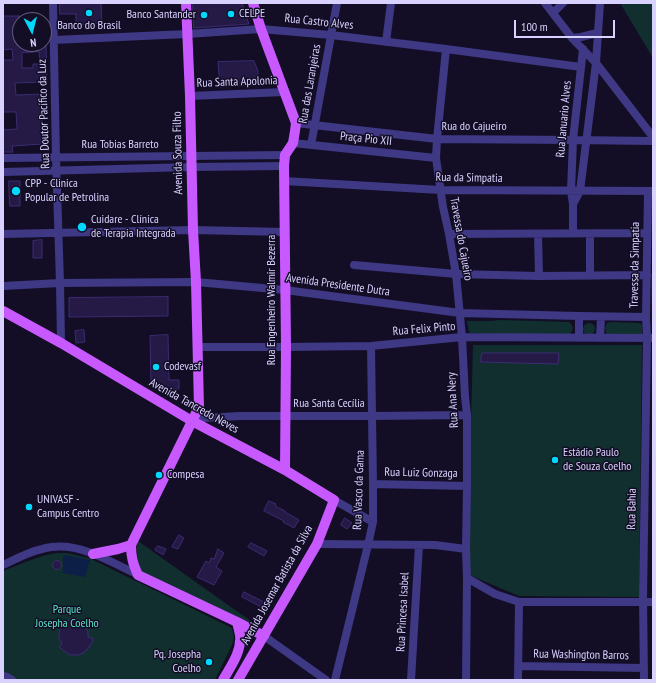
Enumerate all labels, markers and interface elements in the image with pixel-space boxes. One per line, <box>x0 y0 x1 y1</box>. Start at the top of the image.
place label: CELPE <box>239 7 265 21</box>
marker: Banco do Brasil <box>84 8 94 18</box>
place label: Banco Santander <box>126 8 196 22</box>
marker: CELPE <box>226 9 236 19</box>
marker: Banco Santander <box>199 10 209 20</box>
street label: Rua Castro Alves <box>284 11 354 33</box>
north arrow <box>12 12 52 52</box>
scale bar <box>516 12 617 38</box>
place label: Banco do Brasil <box>57 19 121 33</box>
text: 100 m <box>521 19 548 34</box>
text: N <box>30 36 37 50</box>
street label: Rua das Laranjeiras <box>296 43 324 125</box>
street label: Rua Doutor Pacífico da Luz <box>35 59 53 169</box>
street label: Rua Santa Apolonia <box>196 73 278 91</box>
street label: Rua Januario Alves <box>553 80 575 158</box>
street label: Avenida Souza Filho <box>170 111 186 195</box>
street label: Rua do Cajueiro <box>441 120 507 134</box>
street label: Praça Pio XII <box>339 129 393 149</box>
street label: Rua Tobias Barreto <box>81 138 159 152</box>
street label: Rua da Simpatia <box>435 170 503 186</box>
place label: CPP - Clinica Popular de Petrolina <box>25 177 109 205</box>
marker: CPP - Clinica Popular de Petrolina <box>10 185 22 197</box>
street label: Travessa do Cajueiro <box>447 196 475 282</box>
place label: Cuidare - Clínica de Terapia Integrada <box>91 213 175 241</box>
marker: Cuidare - Clínica de Terapia Integrada <box>76 221 88 233</box>
street label: Travessa da Simpatia <box>627 222 643 308</box>
street label: Rua Engenheiro Walmir Bezerra <box>265 235 279 365</box>
street label: Avenida Presidente Dutra <box>285 271 391 299</box>
street label: Rua Felix Pinto <box>392 319 456 339</box>
place label: Codevasf <box>164 360 201 374</box>
marker: Codevasf <box>151 362 161 372</box>
street label: Rua Ana Nery <box>444 372 462 428</box>
street label: Avenida Tancredo Neves <box>147 375 241 437</box>
street label: Rua Santa Cecília <box>293 397 365 411</box>
place label: Estádio Paulo de Souza Coelho <box>563 446 631 474</box>
street label: Rua Vasco da Gama <box>350 450 368 530</box>
marker: Estádio Paulo de Souza Coelho <box>550 455 560 465</box>
street label: Rua Luiz Gonzaga <box>384 465 458 481</box>
place label: Compesa <box>167 468 204 482</box>
marker: Compesa <box>154 470 164 480</box>
street label: Rua Bahia <box>624 488 640 530</box>
place label: UNIVASF - Campus Centro <box>37 493 99 521</box>
marker: UNIVASF - Campus Centro <box>24 502 34 512</box>
street label: Avenida Josemar Batista da Silva <box>238 523 316 647</box>
street label: Rua Princesa Isabel <box>394 572 412 652</box>
park label: Parque Josepha Coelho <box>35 603 99 631</box>
street label: Rua Washington Barros <box>533 647 629 663</box>
place label: Pq. Josepha Coelho <box>154 648 201 676</box>
marker: Pq. Josepha Coelho <box>204 657 214 667</box>

